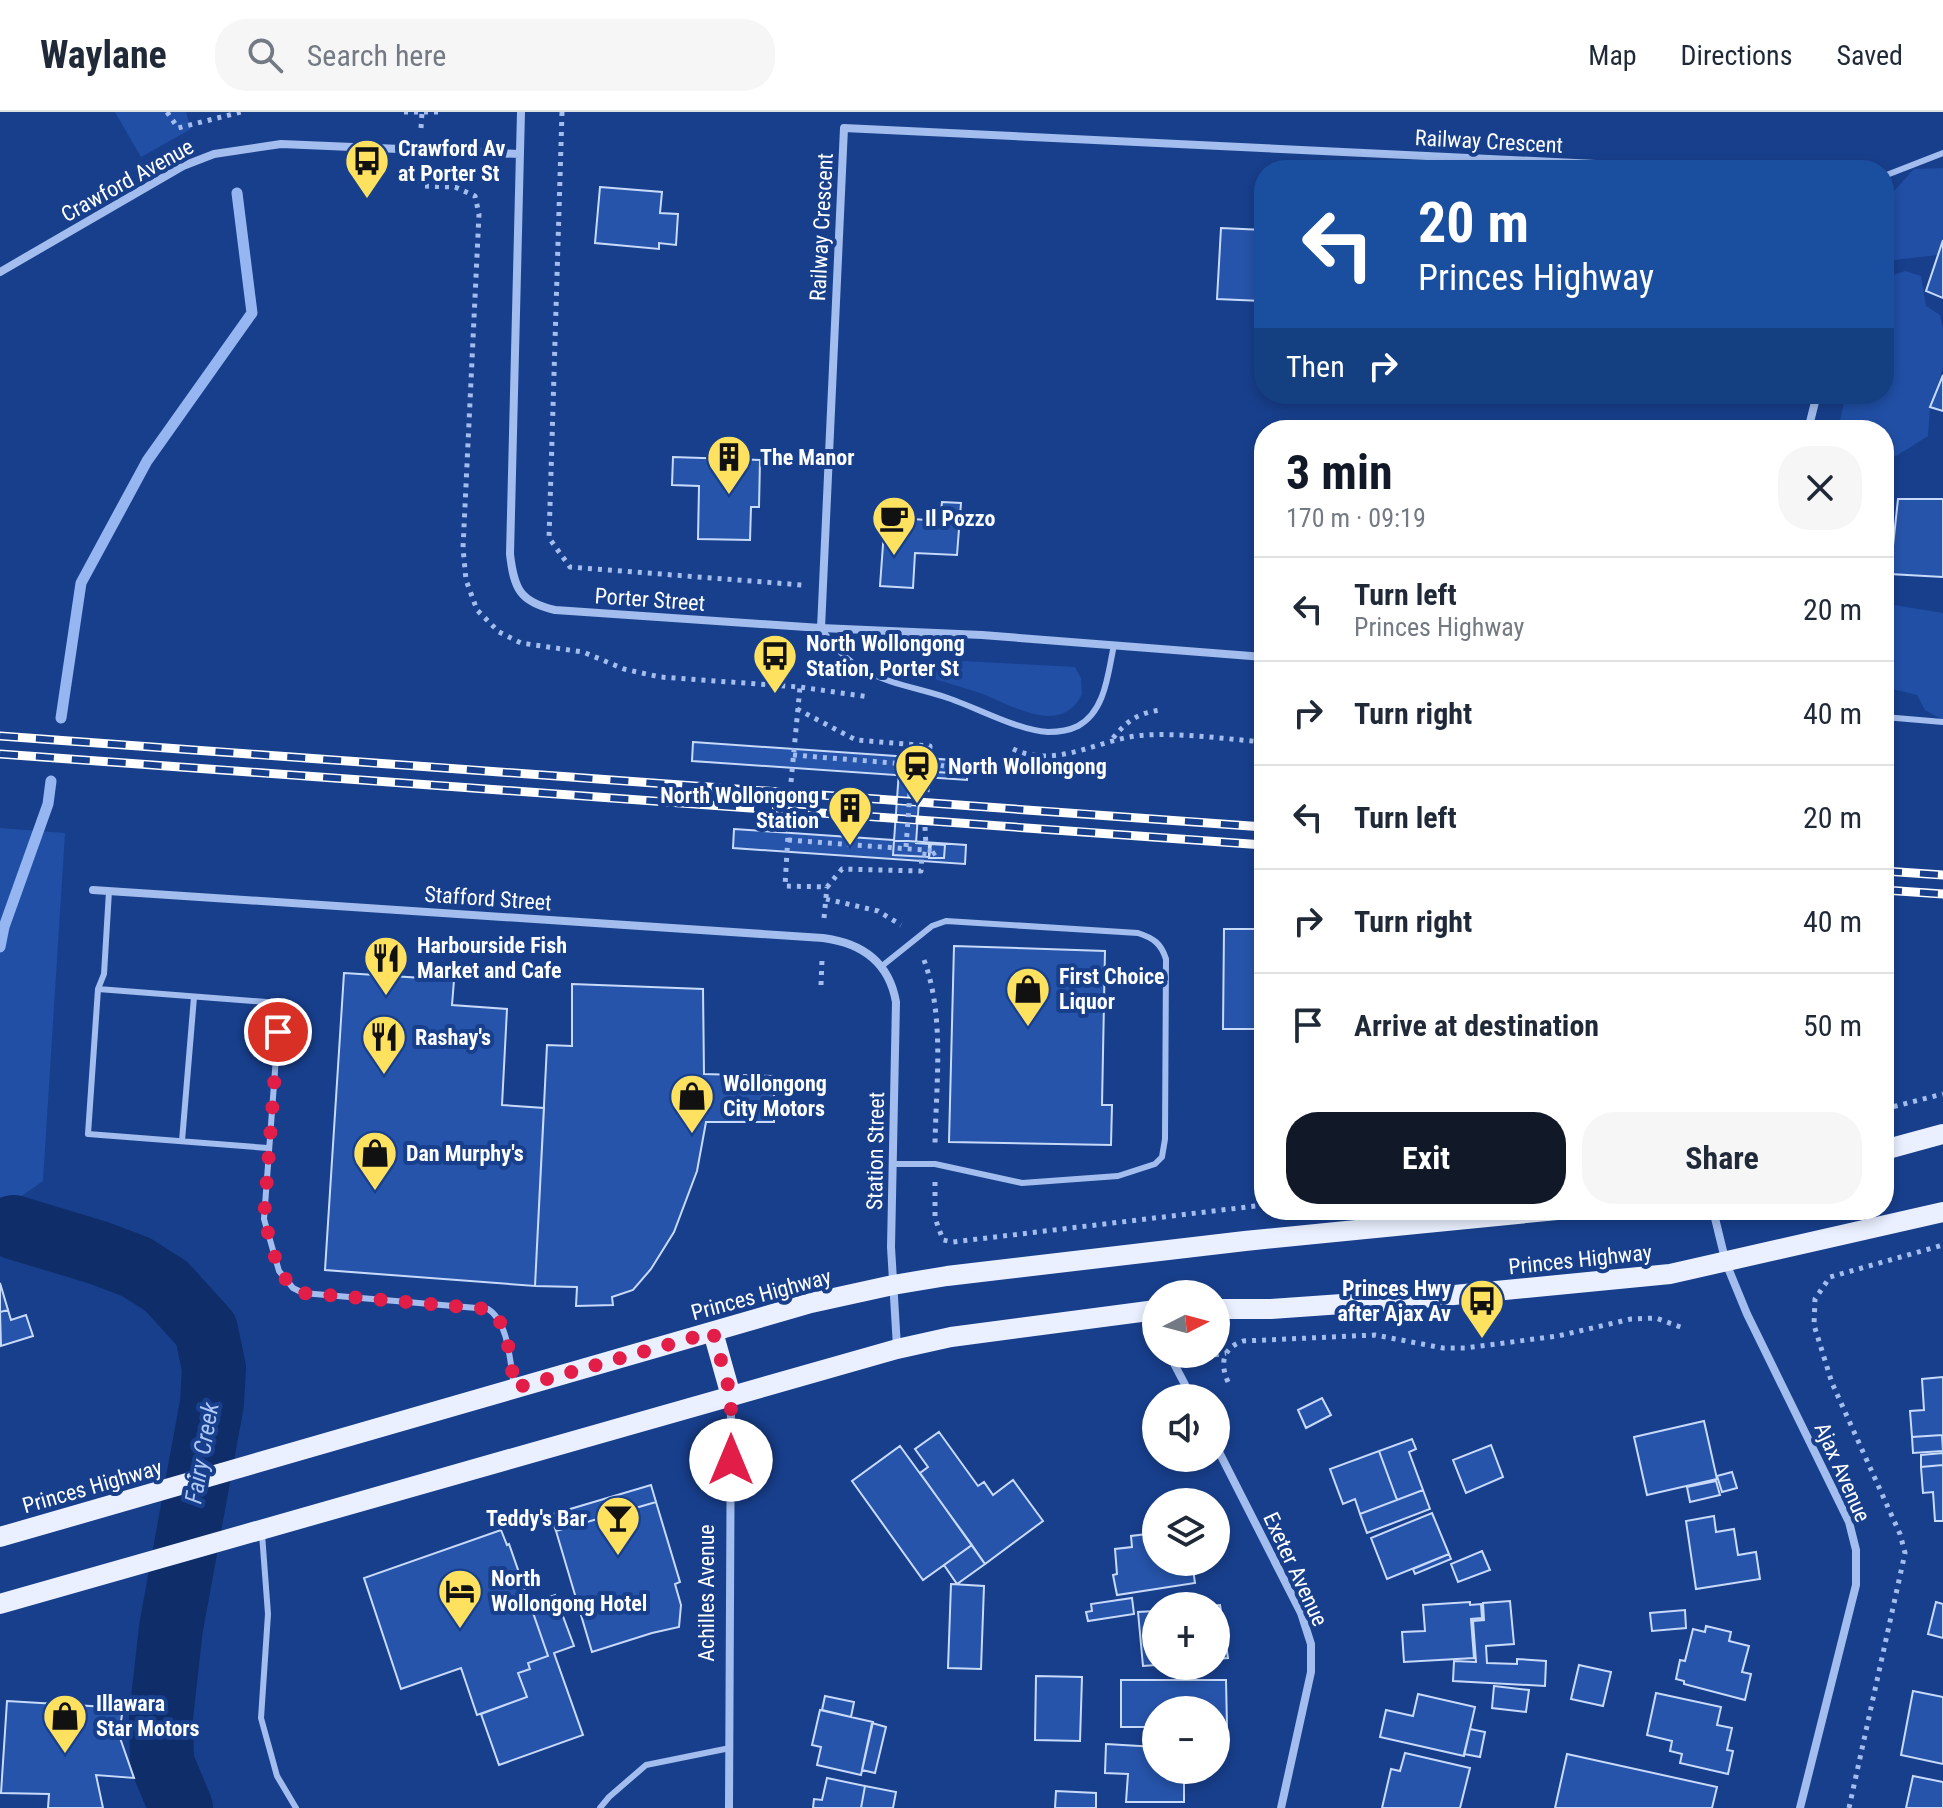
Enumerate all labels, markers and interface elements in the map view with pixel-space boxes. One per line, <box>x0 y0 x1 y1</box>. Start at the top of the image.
search box <box>215 19 775 91</box>
text: Waylane <box>40 33 167 77</box>
icon: search <box>243 33 287 77</box>
text: Search here <box>307 38 446 73</box>
text: Map <box>1588 39 1637 72</box>
text: Directions <box>1681 39 1792 72</box>
text: Saved <box>1836 39 1903 72</box>
street label: Railway Crescent <box>1414 125 1564 158</box>
street label: Crawford Avenue <box>57 134 198 227</box>
place label: Crawford Av at Porter St <box>398 136 506 186</box>
bus stop icon: Crawford Av at Porter St <box>343 137 391 200</box>
street label: Railway Crescent <box>805 152 838 302</box>
text: 20 m <box>1418 190 1529 256</box>
icon: left <box>1286 192 1390 296</box>
text: Princes Highway <box>1418 257 1654 299</box>
icon: right <box>1361 344 1405 388</box>
text: Then <box>1286 349 1345 384</box>
building icon: The Manor <box>705 433 753 496</box>
text: 3 min <box>1286 444 1393 501</box>
place label: The Manor <box>760 445 854 470</box>
button: close <box>1778 446 1862 530</box>
cafe icon: Il Pozzo <box>870 494 918 557</box>
text: 170 m · 09:19 <box>1286 503 1426 533</box>
place label: Il Pozzo <box>925 506 995 531</box>
text: Turn left <box>1354 577 1457 612</box>
street label: Porter Street <box>594 583 706 616</box>
icon: left <box>1286 587 1330 631</box>
text: 20 m <box>1803 592 1862 627</box>
text: Princes Highway <box>1354 612 1524 642</box>
place label: North Wollongong Station, Porter St <box>806 631 965 681</box>
bus stop icon: North Wollongong Station, Porter St <box>751 632 799 695</box>
icon: right <box>1286 691 1330 735</box>
text: Turn right <box>1354 696 1472 731</box>
text: 40 m <box>1803 696 1862 731</box>
station icon: North Wollongong <box>893 742 941 805</box>
place label: North Wollongong <box>948 754 1107 779</box>
place label: North Wollongong Station <box>660 783 819 833</box>
building icon: North Wollongong Station <box>826 784 874 847</box>
icon: left <box>1286 795 1330 839</box>
text: Turn left <box>1354 800 1457 835</box>
text: 20 m <box>1803 800 1862 835</box>
street label: Stafford Street <box>424 882 552 915</box>
icon: right <box>1286 899 1330 943</box>
text: Turn right <box>1354 904 1472 939</box>
text: 40 m <box>1803 904 1862 939</box>
place label: Harbourside Fish Market and Cafe <box>417 933 567 983</box>
restaurant icon: Harbourside Fish Market and Cafe <box>362 934 410 997</box>
place label: First Choice Liquor <box>1059 964 1165 1014</box>
shop icon: First Choice Liquor <box>1004 965 1052 1028</box>
pin <box>244 998 312 1066</box>
icon: arrive <box>1286 1003 1330 1047</box>
text: Arrive at destination <box>1354 1008 1599 1043</box>
text: 50 m <box>1803 1008 1862 1043</box>
icon: arrive <box>256 1010 300 1054</box>
restaurant icon: Rashay's <box>360 1013 408 1076</box>
place label: Rashay's <box>415 1025 491 1050</box>
place label: Wollongong City Motors <box>723 1071 827 1121</box>
shop icon: Wollongong City Motors <box>668 1072 716 1135</box>
street label: Station Street <box>862 1092 889 1210</box>
button: Exit <box>1286 1112 1566 1204</box>
button: Share <box>1582 1112 1862 1204</box>
shop icon: Dan Murphy's <box>351 1129 399 1192</box>
place label: Dan Murphy's <box>406 1141 524 1166</box>
street label: Princes Highway <box>1507 1240 1653 1279</box>
street label: Princes Highway <box>688 1264 834 1325</box>
place label: Princes Hwy after Ajax Av <box>1337 1276 1451 1326</box>
bus stop icon: Princes Hwy after Ajax Av <box>1458 1277 1506 1340</box>
north arrow <box>1142 1280 1230 1368</box>
map controls <box>1142 1280 1230 1784</box>
button: sound <box>1142 1384 1230 1472</box>
water label: Fairy Creek <box>179 1400 225 1506</box>
position arrow <box>689 1418 773 1502</box>
street label: Ajax Avenue <box>1810 1419 1876 1526</box>
street label: Princes Highway <box>19 1455 165 1518</box>
button: layers <box>1142 1488 1230 1576</box>
bar icon: Teddy's Bar <box>594 1494 642 1557</box>
place label: Teddy's Bar <box>486 1506 587 1531</box>
street label: Exeter Avenue <box>1258 1508 1333 1630</box>
street label: Achilles Avenue <box>694 1524 719 1662</box>
place label: North Wollongong Hotel <box>491 1566 647 1616</box>
hotel icon: North Wollongong Hotel <box>436 1567 484 1630</box>
button: + <box>1142 1592 1230 1680</box>
place label: Illawara Star Motors <box>96 1691 200 1741</box>
shop icon: Illawara Star Motors <box>41 1692 89 1755</box>
button: − <box>1142 1696 1230 1784</box>

